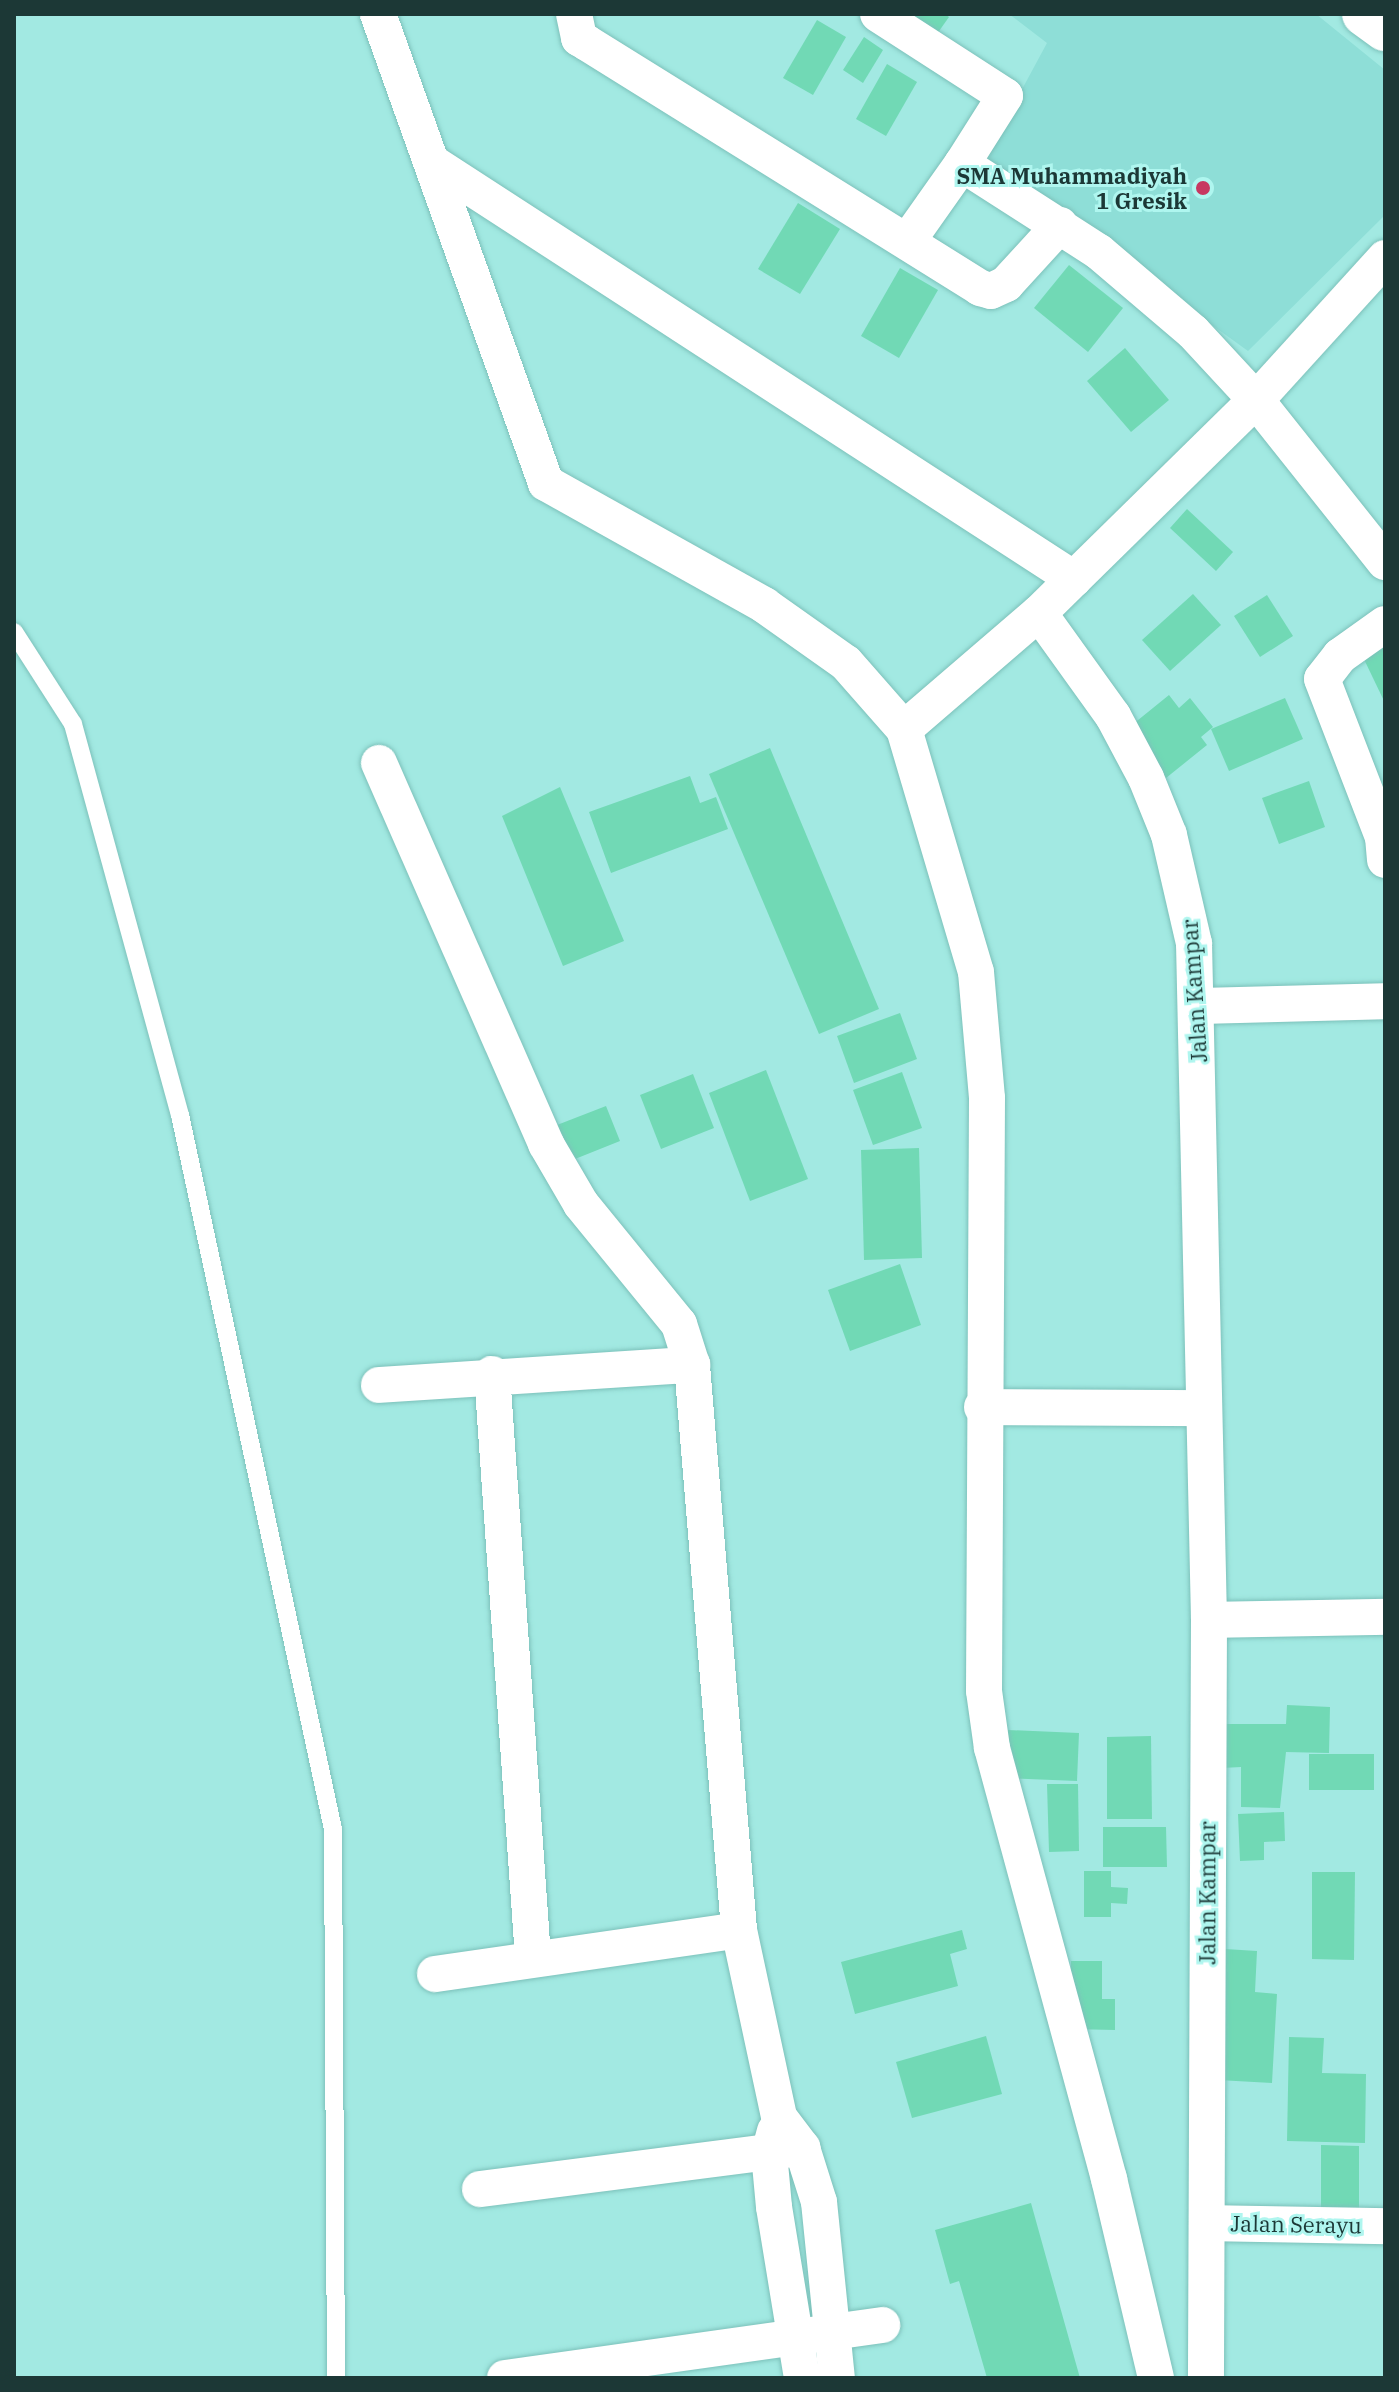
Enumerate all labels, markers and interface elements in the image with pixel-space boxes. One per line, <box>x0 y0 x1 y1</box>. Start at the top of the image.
place label: SMA Muhammadiyah 1 Gresik <box>957 162 1187 214</box>
marker: SMA Muhammadiyah 1 Gresik <box>1194 179 1212 197</box>
street label: Jalan Kampar <box>1176 919 1212 1063</box>
street label: Jalan Kampar <box>1194 1821 1220 1965</box>
street label: Jalan Serayu <box>1230 2210 1362 2238</box>

